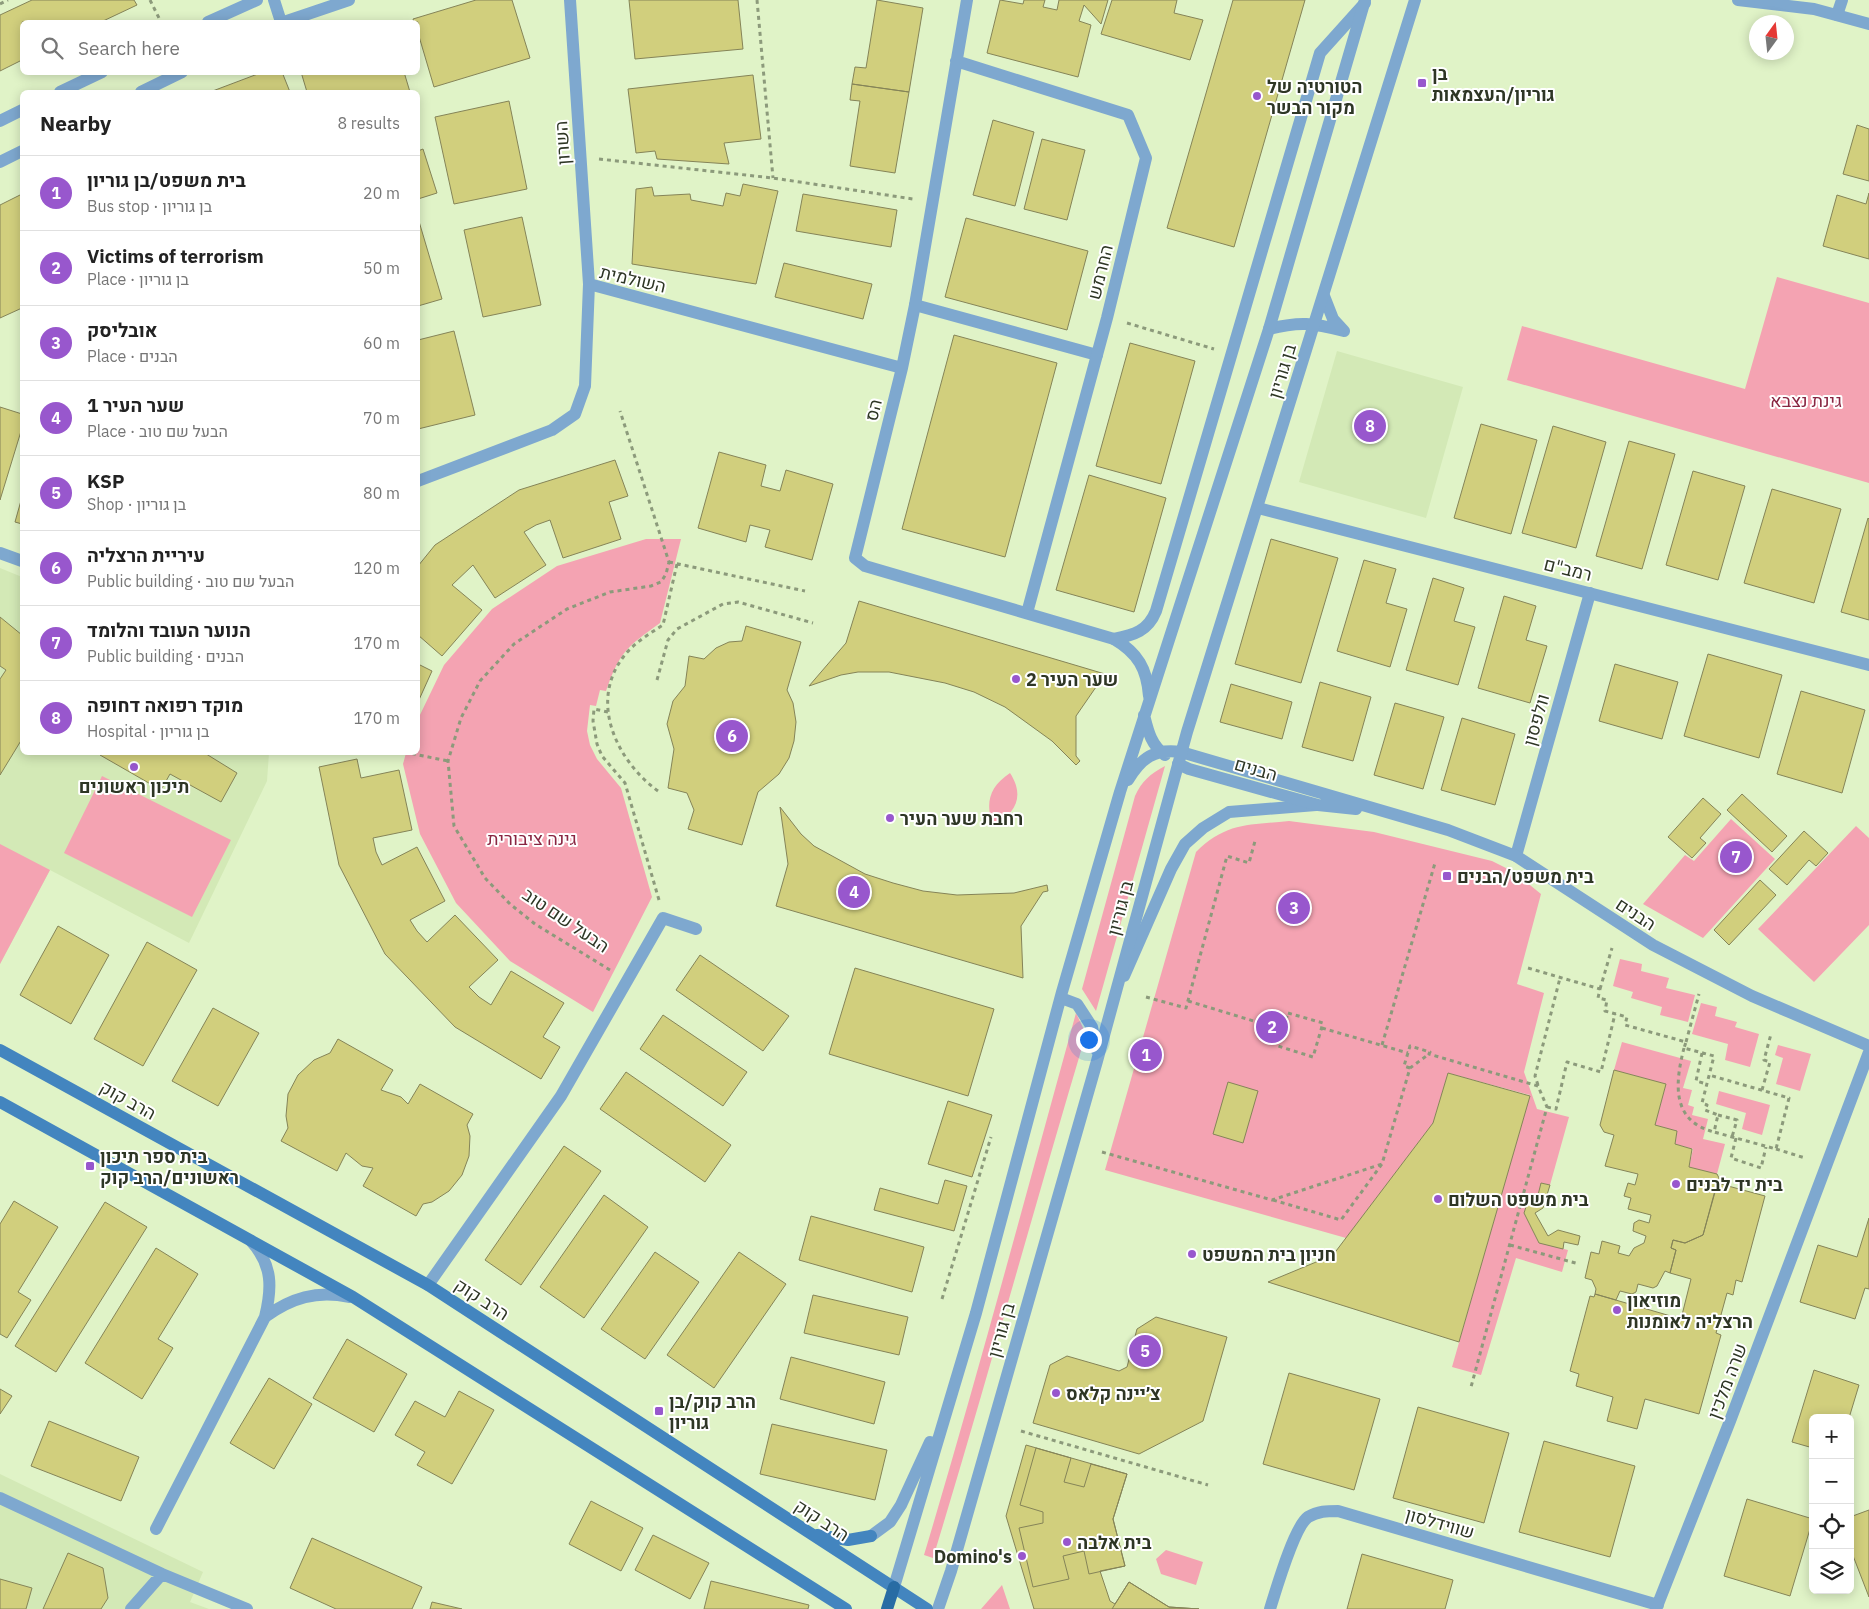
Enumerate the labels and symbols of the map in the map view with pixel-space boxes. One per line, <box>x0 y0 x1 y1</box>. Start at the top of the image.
north arrow <box>1749 15 1794 60</box>
place label: בן גוריון/העצמאות <box>1432 62 1555 106</box>
place label: הטורטיה של מקור הבשר <box>1267 75 1363 119</box>
marker: בן גוריון/העצמאות <box>1416 77 1428 89</box>
marker: הטורטיה של מקור הבשר <box>1251 90 1263 102</box>
street label: השרון <box>549 120 575 166</box>
street label: החרמש <box>1082 242 1118 302</box>
street label: השולמית <box>598 260 668 298</box>
street label: בן גוריון <box>1263 340 1301 401</box>
park label: גינת נצבא <box>1770 389 1842 412</box>
street label: הס <box>859 397 887 423</box>
pin: 8 <box>1354 407 1386 445</box>
street label: רמב"ם <box>1542 552 1594 586</box>
place label: שער העיר 2 <box>1026 668 1118 691</box>
marker: שער העיר 2 <box>1010 673 1022 685</box>
street label: וולפסון <box>1518 691 1554 749</box>
pin: 6 <box>716 717 748 755</box>
street label: הבנים <box>1232 752 1280 786</box>
marker: תיכון ראשונים <box>128 761 140 773</box>
place label: תיכון ראשונים <box>79 775 189 798</box>
place label: רחבת שער העיר <box>900 807 1023 830</box>
marker: רחבת שער העיר <box>884 812 896 824</box>
park label: גינה ציבורית <box>487 827 577 850</box>
pin: 7 <box>1720 838 1752 876</box>
place label: בית משפט/הבנים <box>1457 865 1594 888</box>
marker: בית משפט/הבנים <box>1441 870 1453 882</box>
pin: 4 <box>838 873 870 911</box>
street label: בן גוריון <box>1102 878 1138 938</box>
street label: הבעל שם טוב <box>518 883 614 957</box>
pin: 3 <box>1278 889 1310 927</box>
street label: הבנים <box>1612 893 1660 935</box>
pin: 2 <box>1256 1008 1288 1046</box>
your location <box>1076 1027 1102 1053</box>
pin: 1 <box>1130 1036 1162 1074</box>
street label: הרב קוק <box>96 1075 160 1125</box>
place label: בית ספר תיכון ראשונים/הרב קוק <box>100 1145 239 1189</box>
marker: בית ספר תיכון ראשונים/הרב קוק <box>84 1160 96 1172</box>
place label: בית יד לבנים <box>1686 1173 1783 1196</box>
marker: בית יד לבנים <box>1670 1178 1682 1190</box>
place label: בית משפט השלום <box>1448 1188 1589 1211</box>
marker: בית משפט השלום <box>1432 1193 1444 1205</box>
place label: חניון בית המשפט <box>1202 1243 1336 1266</box>
marker: חניון בית המשפט <box>1186 1248 1198 1260</box>
street label: הרב קוק <box>450 1273 514 1325</box>
place label: מוזיאון הרצליה לאומנות <box>1627 1289 1753 1333</box>
street label: בן גוריון <box>982 1299 1020 1360</box>
marker: מוזיאון הרצליה לאומנות <box>1611 1304 1623 1316</box>
pin: 5 <box>1129 1332 1161 1370</box>
street label: שרה מלכין <box>1702 1340 1752 1422</box>
place label: צ׳יינה קלאס <box>1066 1382 1161 1405</box>
marker: צ׳יינה קלאס <box>1050 1387 1062 1399</box>
place label: הרב קוק/בן גוריון <box>669 1390 756 1434</box>
marker: הרב קוק/בן גוריון <box>653 1405 665 1417</box>
street label: הרב קוק <box>790 1494 854 1546</box>
street label: שווידלסון <box>1403 1502 1477 1544</box>
place label: בית אלבה <box>1077 1531 1152 1554</box>
marker: בית אלבה <box>1061 1536 1073 1548</box>
place label: Domino's <box>934 1545 1012 1568</box>
marker: Domino's <box>1016 1550 1028 1562</box>

